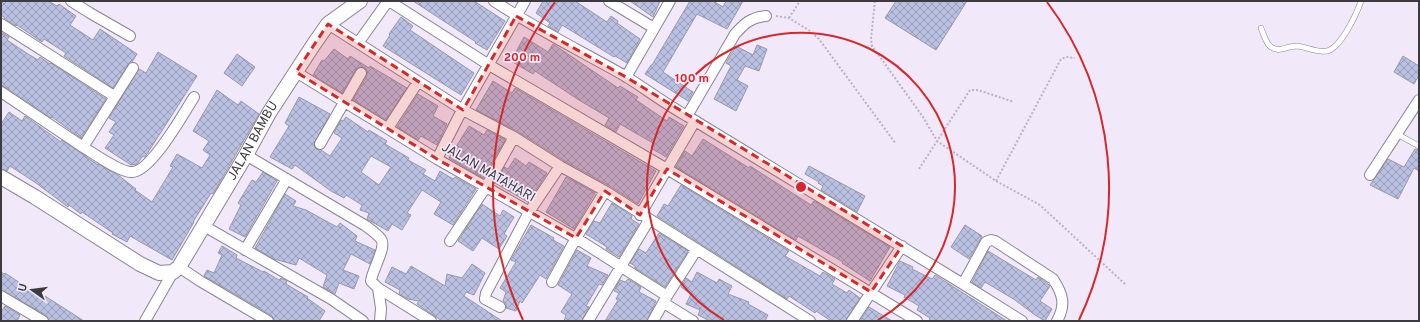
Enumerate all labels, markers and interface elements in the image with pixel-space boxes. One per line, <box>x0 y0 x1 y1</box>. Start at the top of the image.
text: 200 m <box>504 50 540 66</box>
text: 100 m <box>675 71 709 87</box>
street label: JALAN BAMBU <box>225 99 282 183</box>
street label: JALAN MATAHARI <box>438 140 538 206</box>
centre of rings <box>794 180 808 194</box>
north arrow <box>12 270 52 310</box>
text: U <box>16 282 31 293</box>

